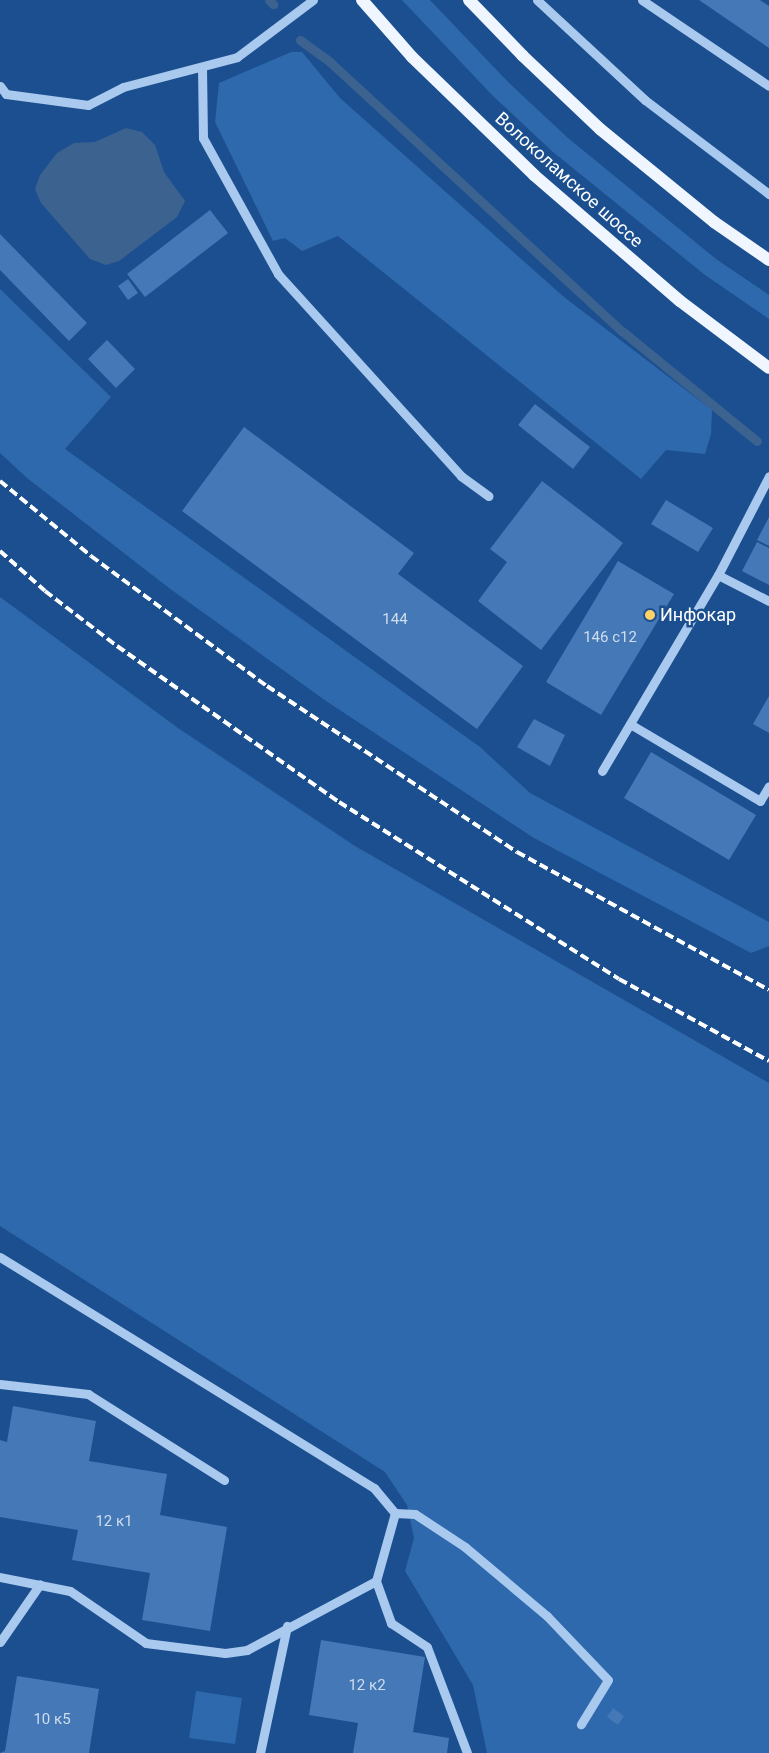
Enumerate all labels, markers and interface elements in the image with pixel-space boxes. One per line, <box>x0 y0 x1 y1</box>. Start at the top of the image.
street label: Волоколамское шоссе <box>491 108 647 252</box>
place label: Инфокар <box>660 604 736 626</box>
marker: Инфокар <box>644 609 656 621</box>
house number: 144 <box>382 611 408 629</box>
house number: 146 с12 <box>583 629 637 647</box>
house number: 12 к1 <box>95 1513 133 1531</box>
house number: 12 к2 <box>348 1677 386 1695</box>
house number: 10 к5 <box>33 1711 71 1729</box>

